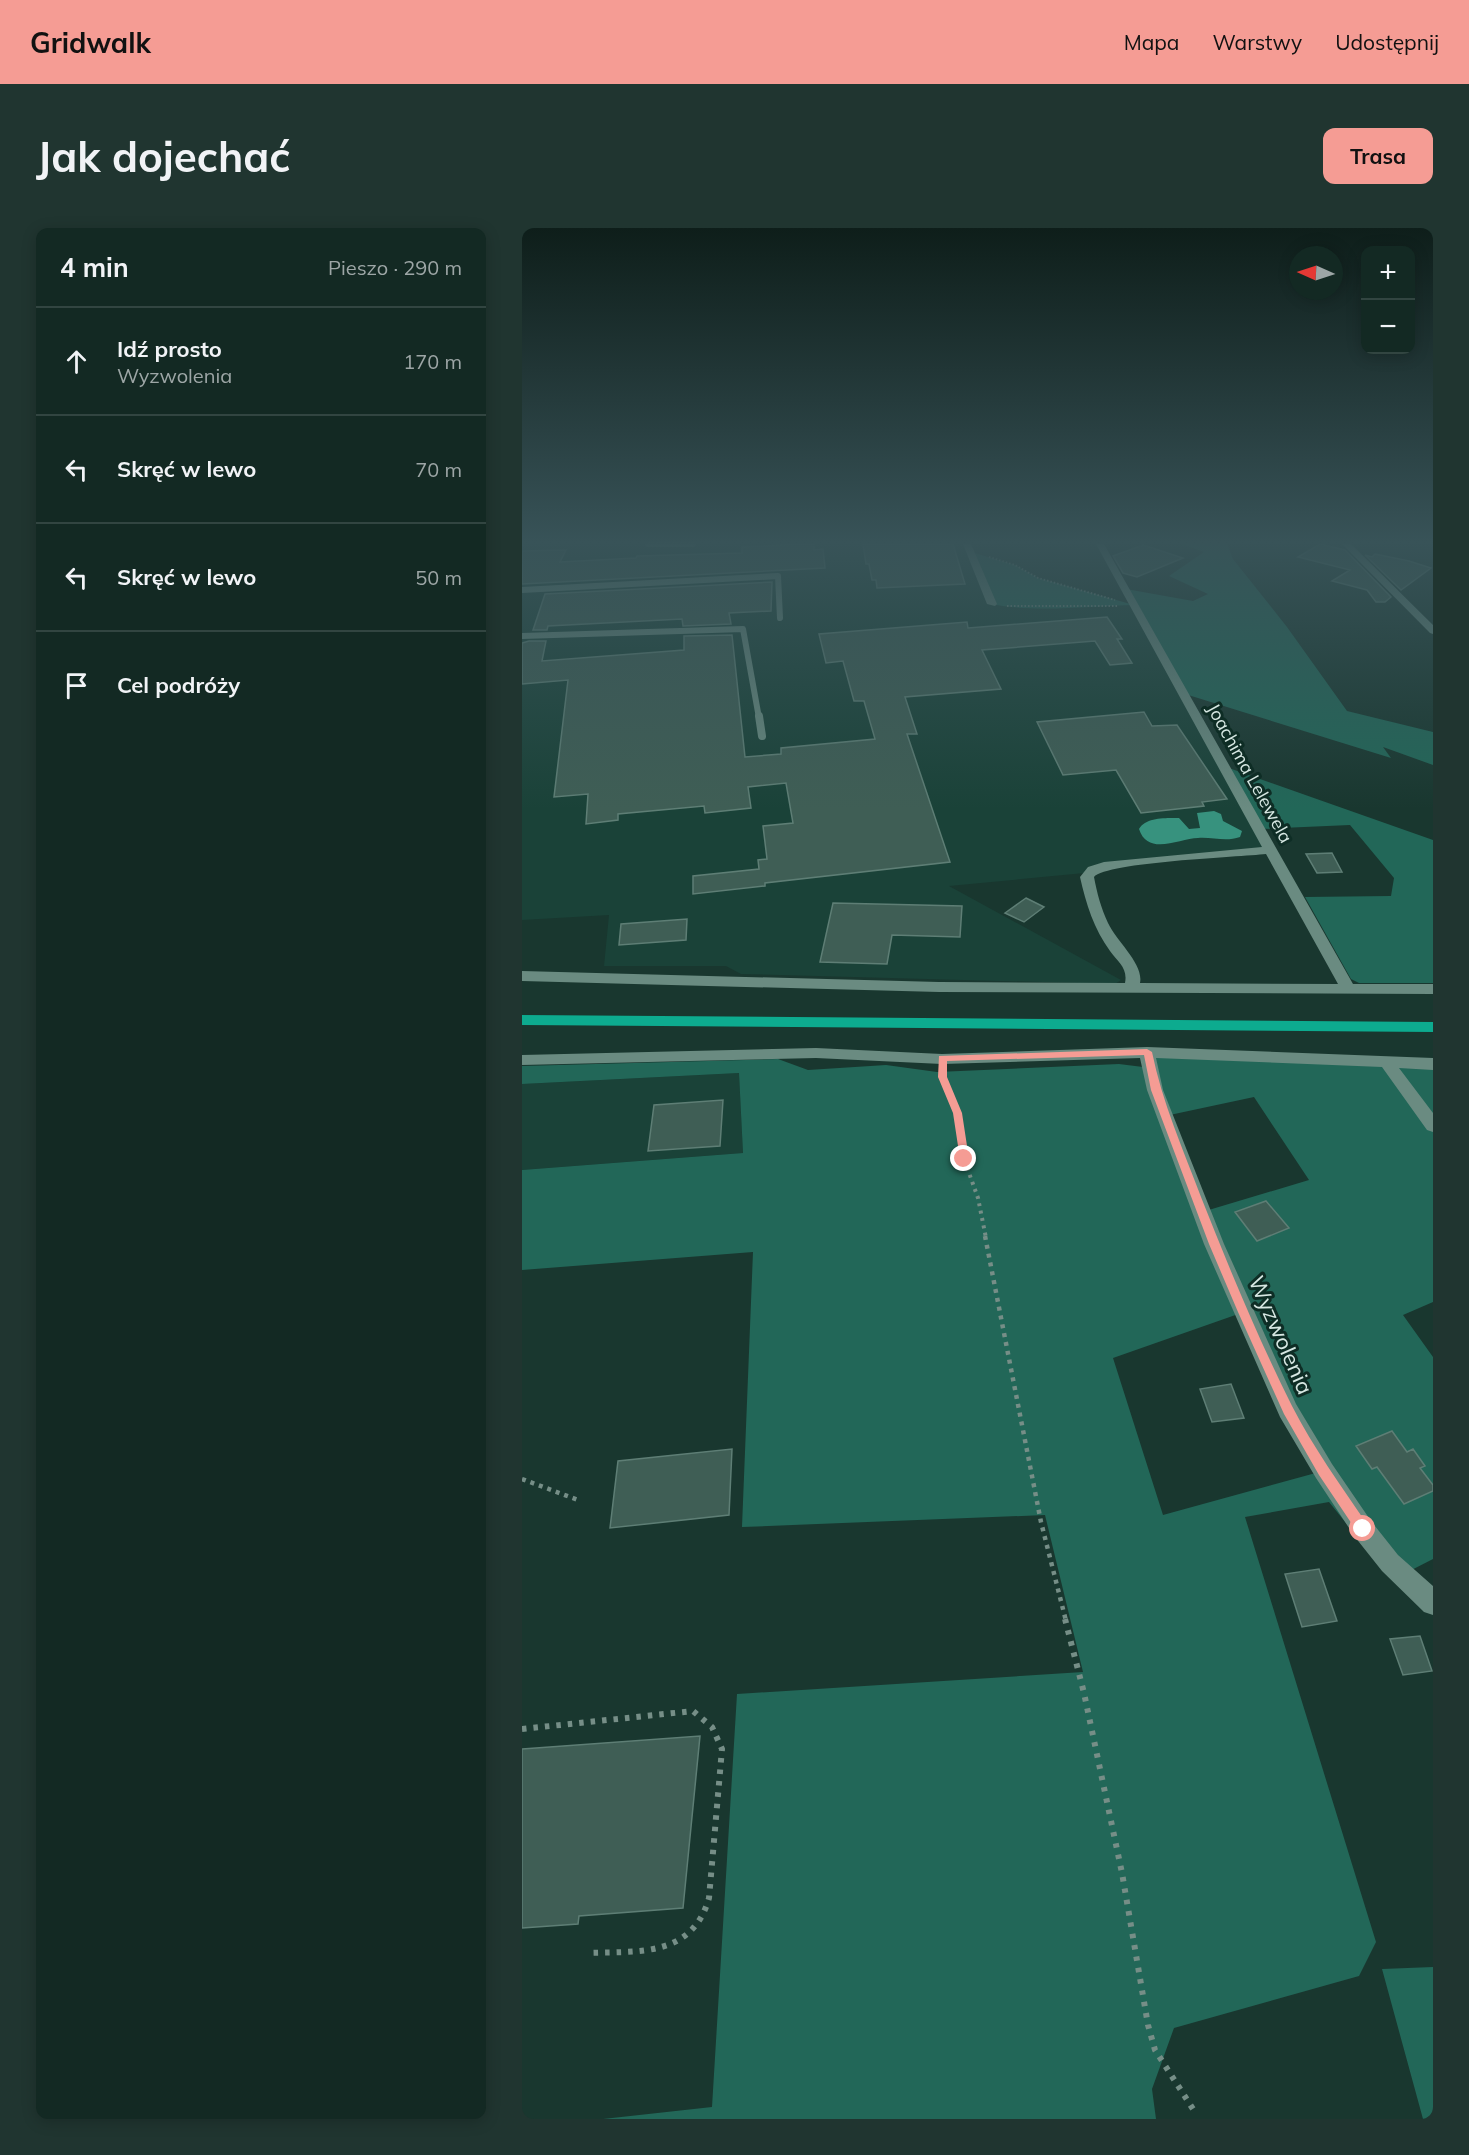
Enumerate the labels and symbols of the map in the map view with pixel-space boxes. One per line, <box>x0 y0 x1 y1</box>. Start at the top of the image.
north arrow <box>1289 246 1343 300</box>
street label: Joachima Lelewela <box>1202 699 1298 847</box>
route end <box>950 1145 976 1171</box>
street label: Wyzwolenia <box>1242 1271 1320 1399</box>
route start <box>1349 1515 1375 1541</box>

